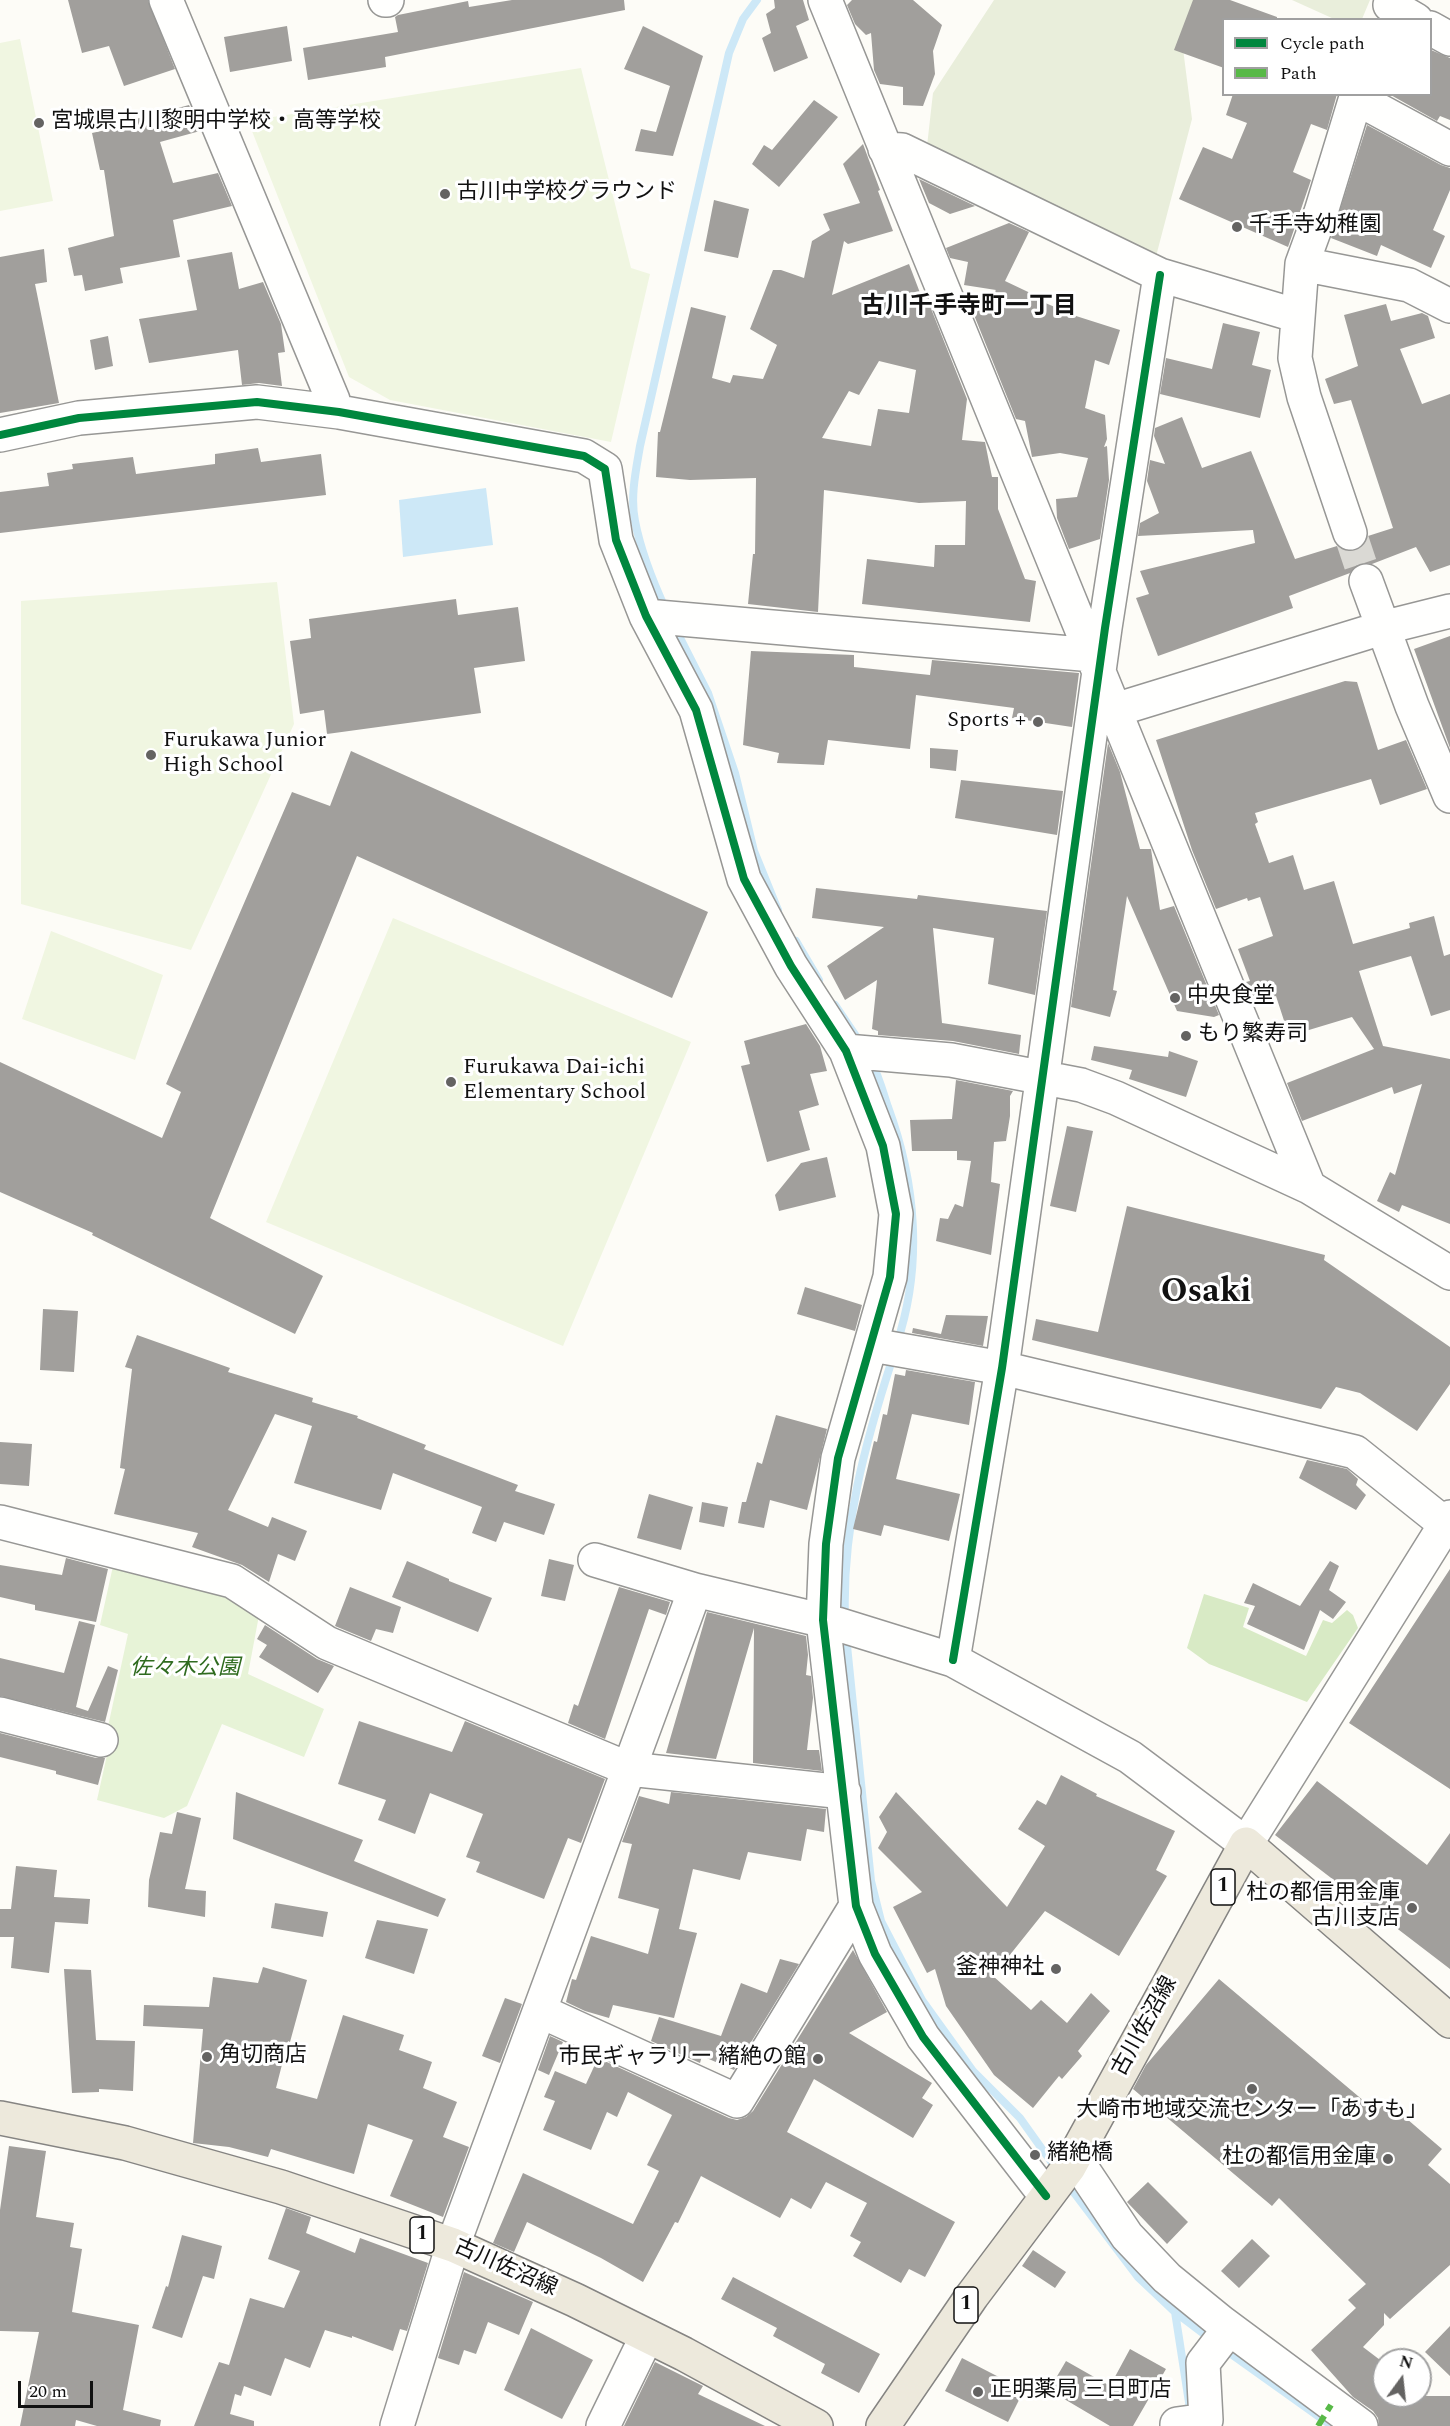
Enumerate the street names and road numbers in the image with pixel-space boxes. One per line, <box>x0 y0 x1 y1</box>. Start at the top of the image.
road number: 1 <box>1211 1869 1235 1905</box>
street label: 古川佐沼線 <box>1108 1972 1184 2082</box>
road number: 1 <box>410 2217 434 2253</box>
street label: 古川佐沼線 <box>449 2235 561 2303</box>
road number: 1 <box>954 2287 978 2323</box>

